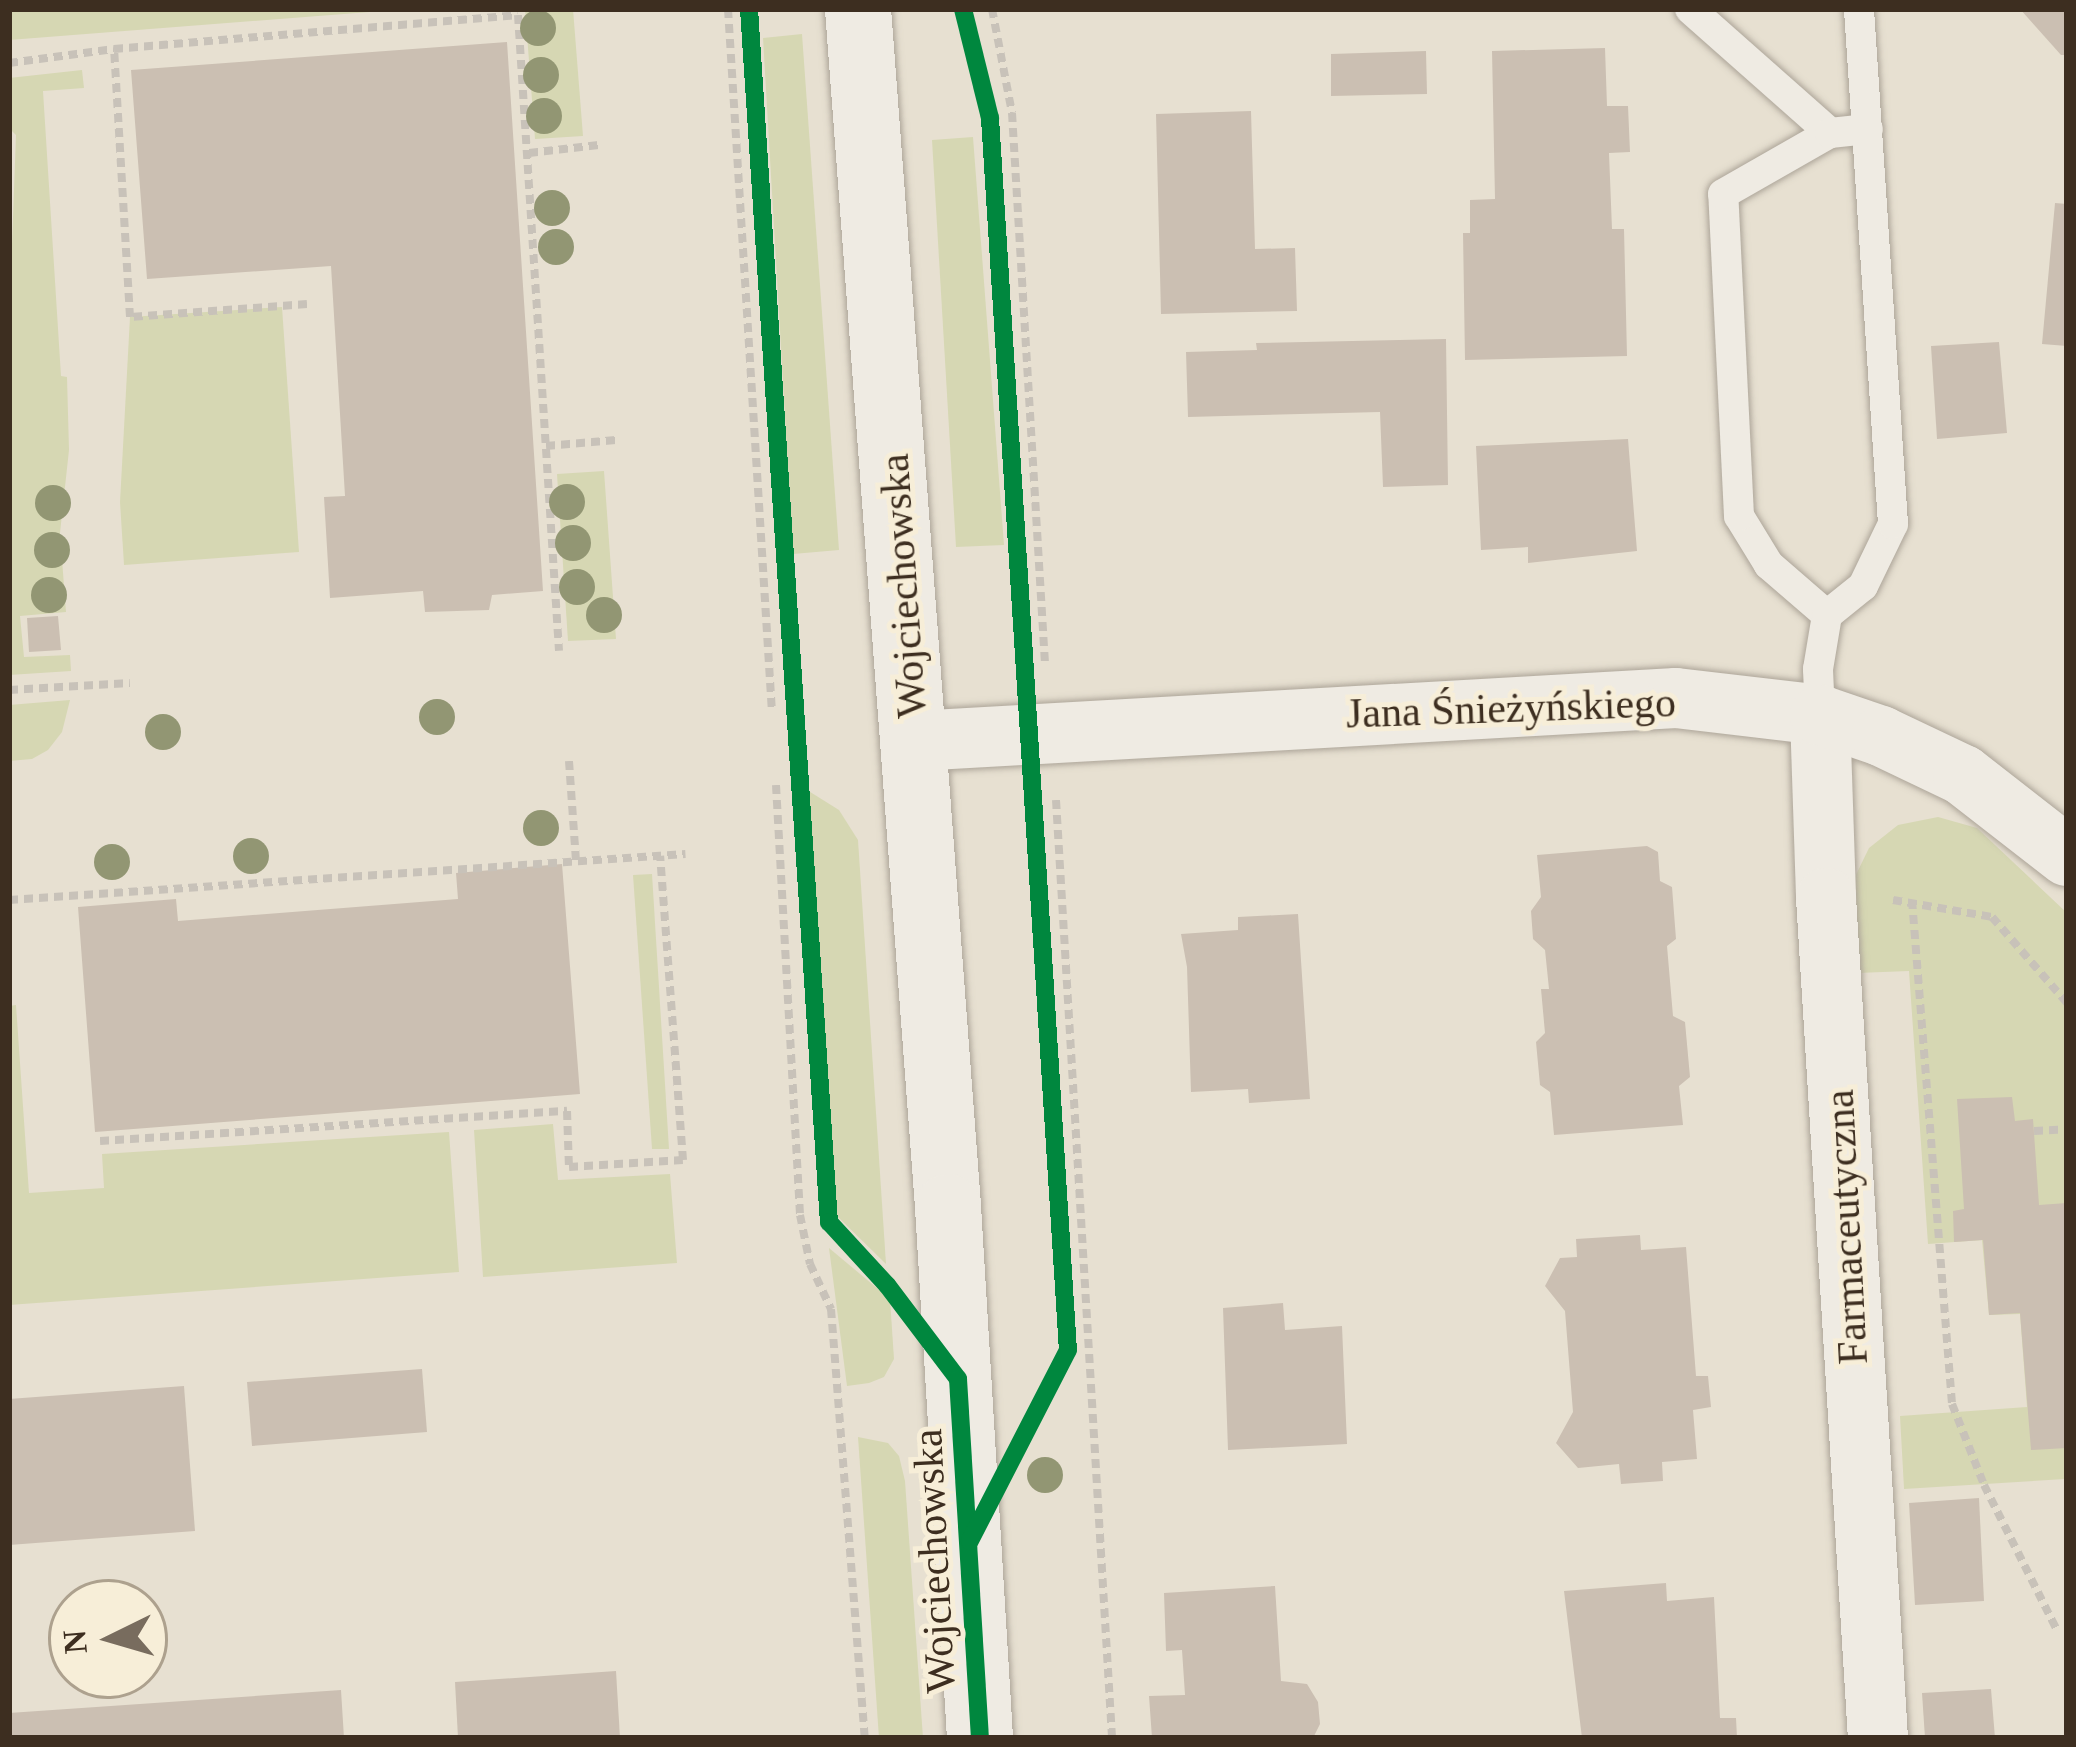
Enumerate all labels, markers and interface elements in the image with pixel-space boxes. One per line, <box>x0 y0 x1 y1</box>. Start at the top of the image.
street label: Wojciechowska <box>869 452 937 720</box>
street label: Jana Śnieżyńskiego <box>1345 677 1677 739</box>
street label: Farmaceutyczna <box>1814 1088 1878 1366</box>
street label: Wojciechowska <box>902 1427 966 1695</box>
north arrow <box>48 1579 168 1699</box>
text: N <box>56 1628 94 1655</box>

